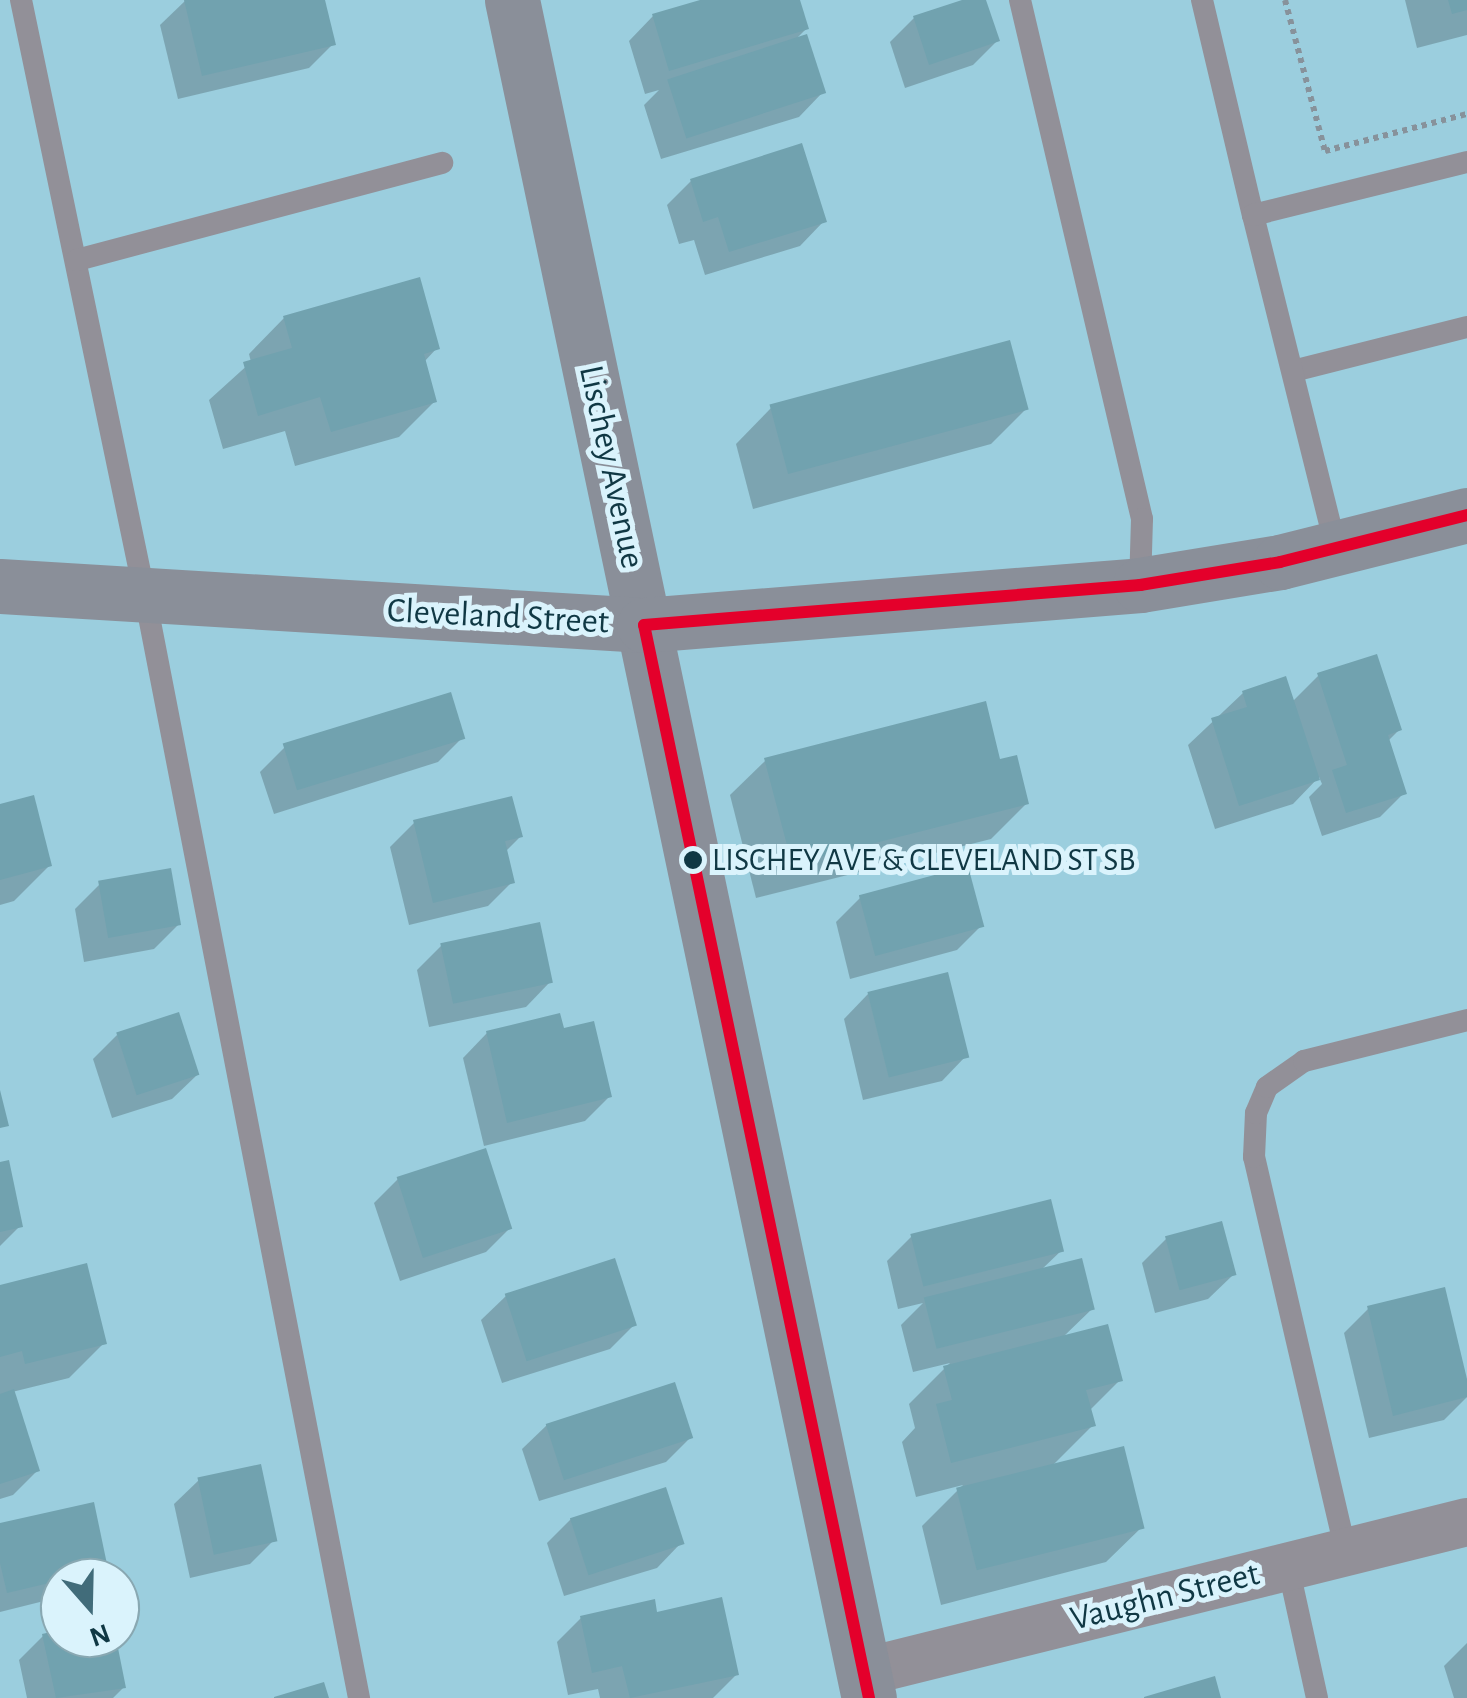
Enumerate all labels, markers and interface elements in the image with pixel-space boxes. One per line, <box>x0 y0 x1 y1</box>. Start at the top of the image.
street label: Lischey Avenue <box>569 362 653 572</box>
street label: Cleveland Street <box>386 590 610 644</box>
place label: LISCHEY AVE & CLEVELAND ST SB <box>712 841 1135 879</box>
marker: LISCHEY AVE & CLEVELAND ST SB <box>683 850 703 870</box>
street label: Vaughn Street <box>1066 1553 1264 1641</box>
north arrow <box>40 1558 140 1658</box>
text: N <box>86 1618 114 1651</box>

